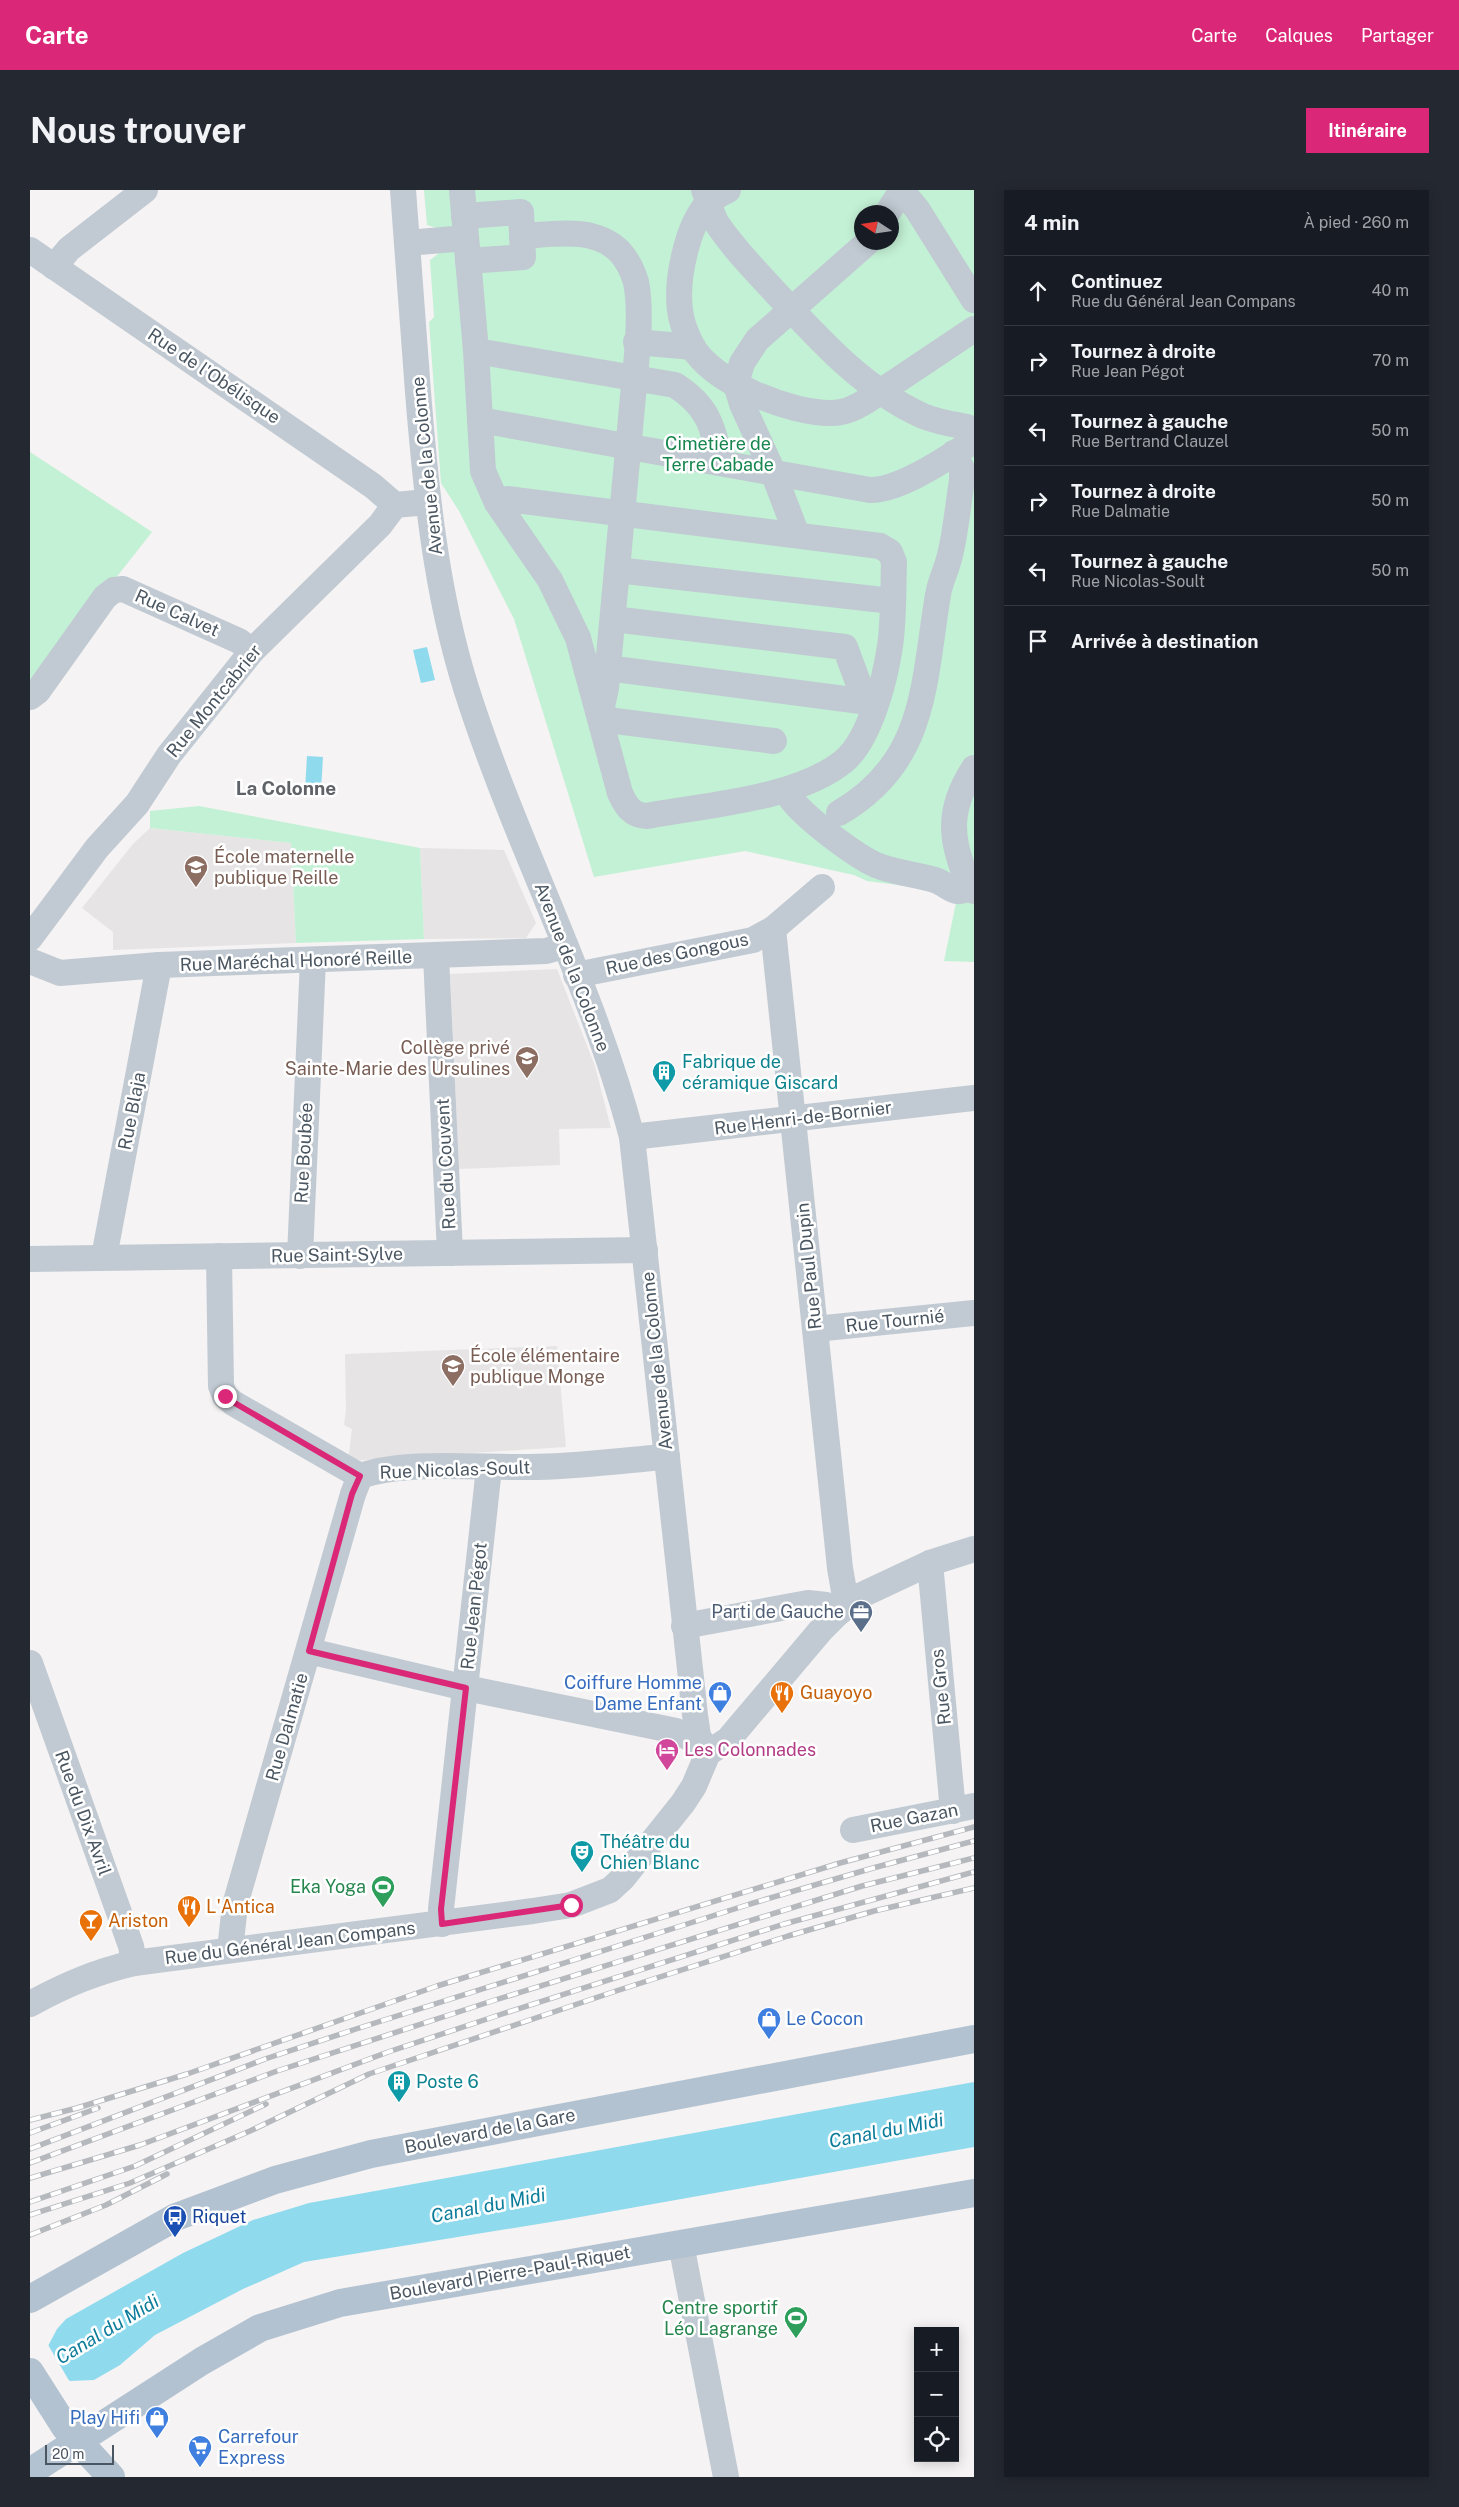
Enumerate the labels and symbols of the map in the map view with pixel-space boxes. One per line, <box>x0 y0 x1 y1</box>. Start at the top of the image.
north arrow <box>854 205 899 250</box>
street label: Rue de l'Obélisque <box>144 323 285 428</box>
street label: Avenue de la Colonne <box>407 376 446 556</box>
park label: Cimetière de Terre Cabade <box>662 433 774 475</box>
street label: Rue Calvet <box>132 585 223 640</box>
street label: Rue Montcabrier <box>162 640 265 761</box>
district label: La Colonne <box>236 777 336 799</box>
place label: École maternelle publique Reille <box>214 845 354 888</box>
school or university icon: École maternelle publique Reille <box>183 854 209 888</box>
street label: Avenue de la Colonne <box>531 879 614 1054</box>
street label: Rue des Gongous <box>604 928 750 979</box>
street label: Rue Maréchal Honoré Reille <box>179 946 412 975</box>
place label: Collège privé Sainte-Marie des Ursulines <box>285 1037 510 1079</box>
school or university icon: Collège privé Sainte-Marie des Ursulines <box>514 1045 540 1079</box>
place label: Fabrique de céramique Giscard <box>682 1051 838 1093</box>
building icon: Fabrique de céramique Giscard <box>651 1059 677 1093</box>
street label: Rue Blaja <box>114 1070 149 1152</box>
street label: Rue Henri-de-Bornier <box>713 1096 893 1139</box>
street label: Rue du Couvent <box>432 1098 459 1230</box>
street label: Rue Boubée <box>290 1102 317 1204</box>
street label: Rue Paul Dupin <box>791 1202 826 1330</box>
street label: Rue Saint-Sylve <box>271 1243 403 1266</box>
street label: Avenue de la Colonne <box>637 1271 676 1451</box>
street label: Rue Tournié <box>845 1305 945 1336</box>
place label: École élémentaire publique Monge <box>470 1344 620 1387</box>
school or university icon: École élémentaire publique Monge <box>440 1353 466 1387</box>
route end <box>214 1385 237 1408</box>
street label: Rue Nicolas-Soult <box>379 1456 531 1483</box>
street label: Rue Jean Pégot <box>456 1541 491 1671</box>
office icon: Parti de Gauche <box>848 1599 874 1633</box>
place label: Parti de Gauche <box>711 1601 844 1622</box>
street label: Rue Gros <box>926 1648 955 1726</box>
street label: Rue Dalmatie <box>261 1670 312 1783</box>
place label: Coiffure Homme Dame Enfant <box>564 1672 702 1714</box>
shop icon: Coiffure Homme Dame Enfant <box>707 1680 733 1714</box>
restaurant icon: Guayoyo <box>769 1680 795 1714</box>
place label: Guayoyo <box>800 1682 872 1703</box>
hotel icon: Les Colonnades <box>654 1737 680 1771</box>
place label: Les Colonnades <box>684 1739 816 1760</box>
street label: Rue du Dix Avril <box>51 1747 116 1878</box>
street label: Rue Gazan <box>868 1799 960 1836</box>
place label: Théâtre du Chien Blanc <box>600 1831 700 1873</box>
theatre icon: Théâtre du Chien Blanc <box>569 1839 595 1873</box>
sports icon: Eka Yoga <box>370 1874 396 1908</box>
place label: Eka Yoga <box>290 1876 366 1897</box>
restaurant icon: L'Antica <box>176 1894 202 1928</box>
route start <box>560 1894 583 1917</box>
place label: L'Antica <box>206 1896 275 1917</box>
bar icon: Ariston <box>78 1908 104 1942</box>
place label: Ariston <box>108 1910 169 1931</box>
street label: Rue du Général Jean Compans <box>163 1917 417 1968</box>
shop icon: Le Cocon <box>756 2006 782 2040</box>
place label: Le Cocon <box>786 2008 863 2029</box>
building icon: Poste 6 <box>386 2069 412 2103</box>
place label: Poste 6 <box>416 2071 479 2092</box>
street label: Boulevard de la Gare <box>403 2104 577 2157</box>
water label: Canal du Midi <box>827 2108 945 2152</box>
water label: Canal du Midi <box>429 2183 547 2227</box>
bus stop icon: Riquet <box>162 2204 188 2238</box>
place label: Riquet <box>192 2206 246 2227</box>
street label: Boulevard Pierre-Paul-Riquet <box>388 2241 632 2304</box>
water label: Canal du Midi <box>52 2289 163 2368</box>
place label: Centre sportif Léo Lagrange <box>662 2297 778 2339</box>
sports icon: Centre sportif Léo Lagrange <box>783 2305 809 2339</box>
shop icon: Play Hifi <box>144 2405 170 2439</box>
place label: Play Hifi <box>70 2407 140 2428</box>
place label: Carrefour Express <box>218 2426 299 2468</box>
supermarket icon: Carrefour Express <box>187 2434 213 2468</box>
scale bar <box>45 2442 114 2465</box>

